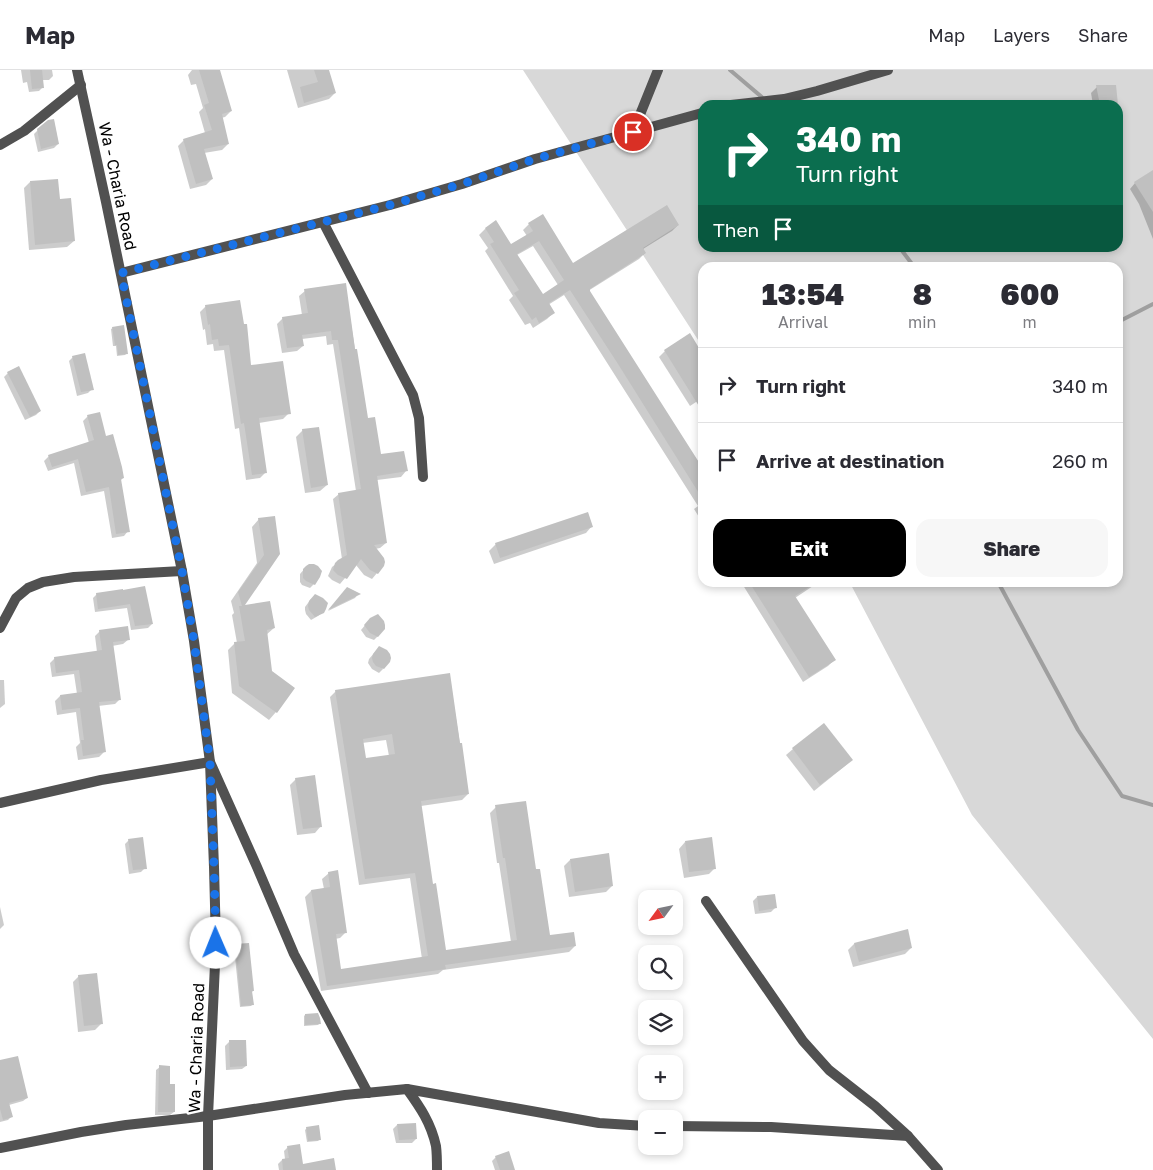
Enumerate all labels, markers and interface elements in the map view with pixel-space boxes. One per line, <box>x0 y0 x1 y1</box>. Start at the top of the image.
text: Map <box>25 20 75 49</box>
text: Map <box>928 24 965 46</box>
text: Layers <box>993 24 1050 46</box>
text: Share <box>1078 24 1128 46</box>
pin <box>612 111 654 153</box>
icon: arrive <box>619 118 647 146</box>
text: 340 m <box>796 118 901 160</box>
street label: Wa - Charia Road <box>95 120 141 252</box>
icon: right <box>713 120 778 185</box>
text: Turn right <box>796 160 899 187</box>
icon: arrive <box>769 215 797 243</box>
text: Then <box>713 218 759 241</box>
text: 13:54 <box>762 276 844 312</box>
text: 8 <box>912 276 932 312</box>
text: 600 <box>1000 276 1059 312</box>
text: Arrival <box>778 312 828 332</box>
text: min <box>908 312 936 332</box>
text: m <box>1023 312 1037 332</box>
icon: right <box>713 371 741 399</box>
text: Turn right <box>756 374 846 397</box>
text: 340 m <box>1052 374 1108 397</box>
icon: arrive <box>713 446 741 474</box>
text: Arrive at destination <box>756 449 944 472</box>
text: 260 m <box>1052 449 1108 472</box>
button: Exit <box>713 519 906 577</box>
button: Share <box>916 519 1108 577</box>
north arrow <box>638 890 682 935</box>
map controls <box>638 890 683 1155</box>
position arrow <box>189 916 241 968</box>
button: search <box>638 945 683 990</box>
street label: Wa - Charia Road <box>184 983 208 1113</box>
button: layers <box>638 1000 683 1045</box>
button: + <box>638 1055 683 1100</box>
button: − <box>638 1110 683 1155</box>

